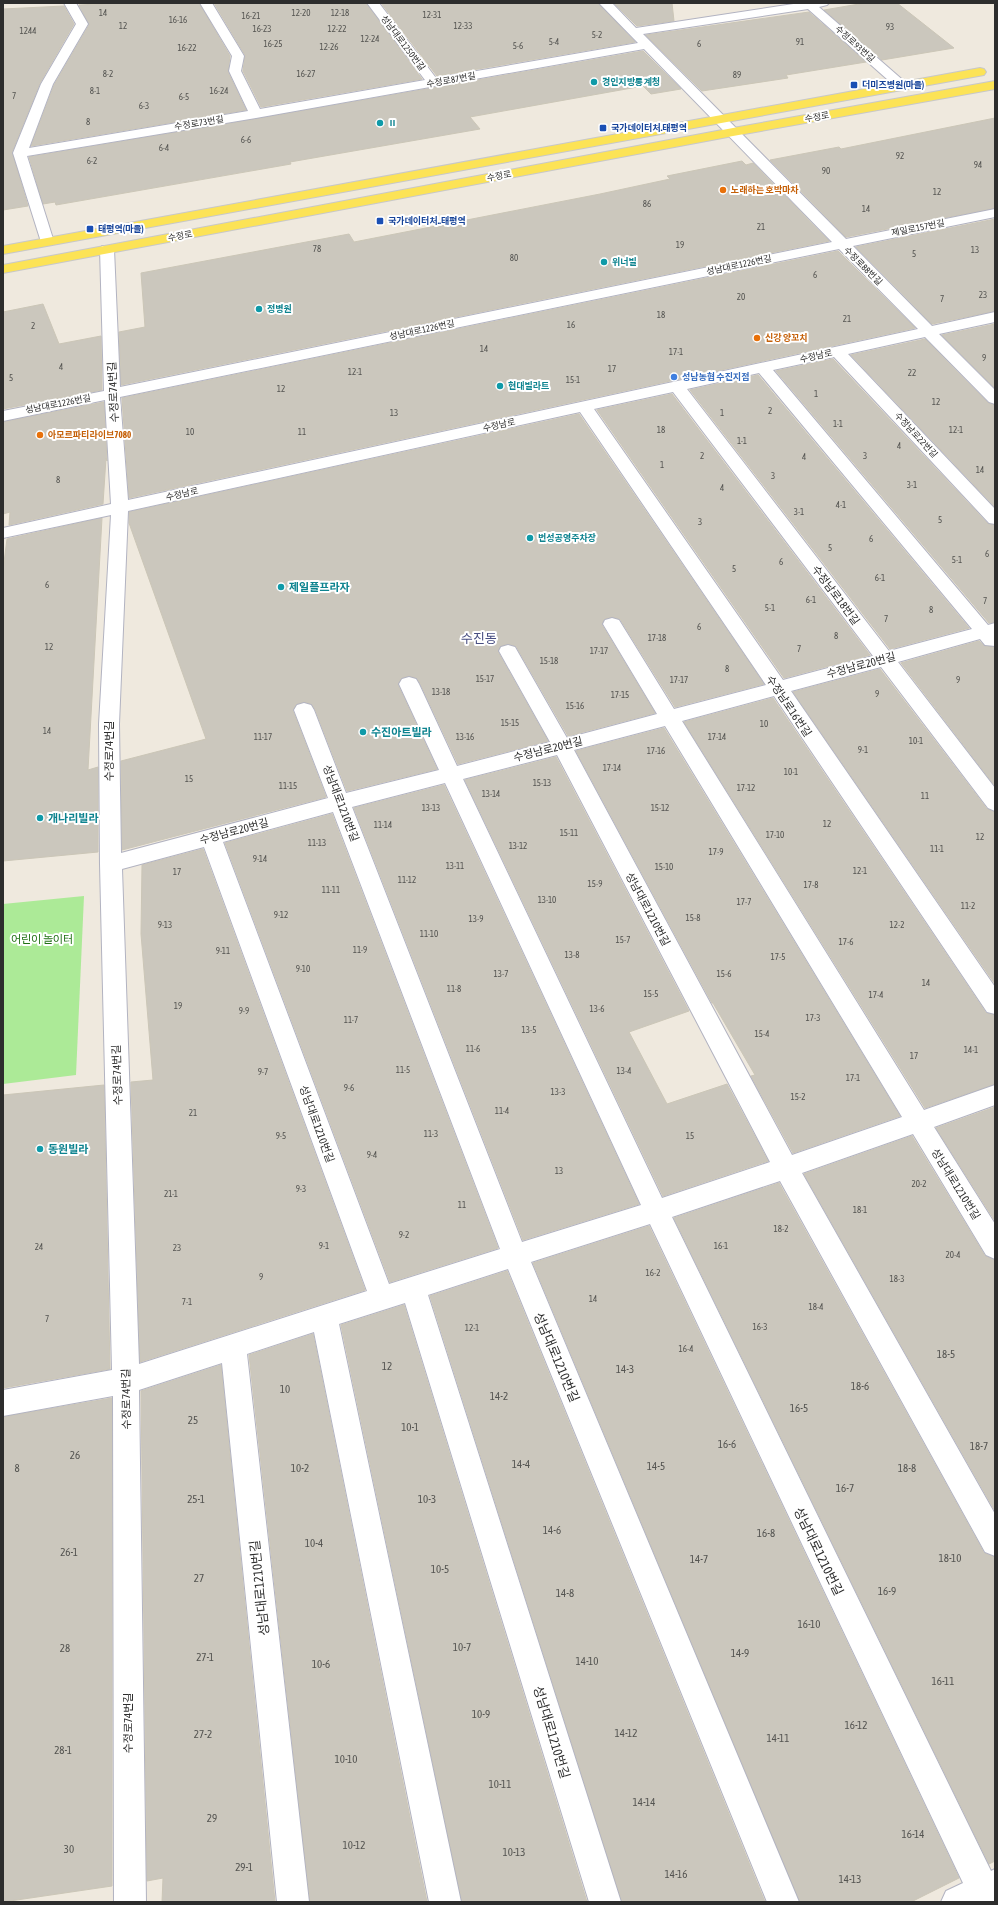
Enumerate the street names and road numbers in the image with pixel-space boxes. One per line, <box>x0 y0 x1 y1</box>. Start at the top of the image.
street label: 성남대로1250번길 <box>379 13 427 73</box>
street label: 수정로93번길 <box>833 24 877 64</box>
street label: 수정로87번길 <box>426 71 476 89</box>
street label: 수정로 <box>804 110 830 124</box>
street label: 수정로73번길 <box>174 114 224 132</box>
street label: 수정로 <box>486 169 512 183</box>
street label: 제일로157번길 <box>890 218 946 238</box>
street label: 수정로 <box>167 229 193 243</box>
street label: 수정로88번길 <box>842 245 884 287</box>
street label: 성남대로1226번길 <box>705 253 773 277</box>
street label: 성남대로1226번길 <box>388 318 456 342</box>
street label: 수정남로 <box>799 348 833 364</box>
street label: 수정로74번길 <box>105 361 121 423</box>
street label: 성남대로1226번길 <box>24 393 92 415</box>
street label: 수정남로22번길 <box>893 410 939 460</box>
street label: 수정남로 <box>482 417 516 433</box>
street label: 수정남로 <box>165 486 199 502</box>
street label: 수정남로18번길 <box>810 563 862 627</box>
street label: 수정남로20번길 <box>825 650 897 680</box>
street label: 수정남로16번길 <box>764 673 814 739</box>
street label: 수정로74번길 <box>103 721 115 781</box>
street label: 수정남로20번길 <box>512 735 584 763</box>
street label: 성남대로1210번길 <box>321 763 361 843</box>
street label: 수정남로20번길 <box>198 816 270 846</box>
street label: 성남대로1210번길 <box>624 870 672 948</box>
street label: 수정로74번길 <box>110 1044 124 1106</box>
street label: 성남대로1210번길 <box>297 1084 337 1164</box>
street label: 성남대로1210번길 <box>929 1146 983 1222</box>
street label: 성남대로1210번길 <box>531 1310 582 1404</box>
street label: 수정로74번길 <box>119 1368 133 1430</box>
street label: 성남대로1210번길 <box>791 1505 846 1598</box>
street label: 성남대로1210번길 <box>247 1539 272 1637</box>
street label: 성남대로1210번길 <box>530 1684 573 1780</box>
street label: 수정로74번길 <box>122 1693 134 1753</box>

